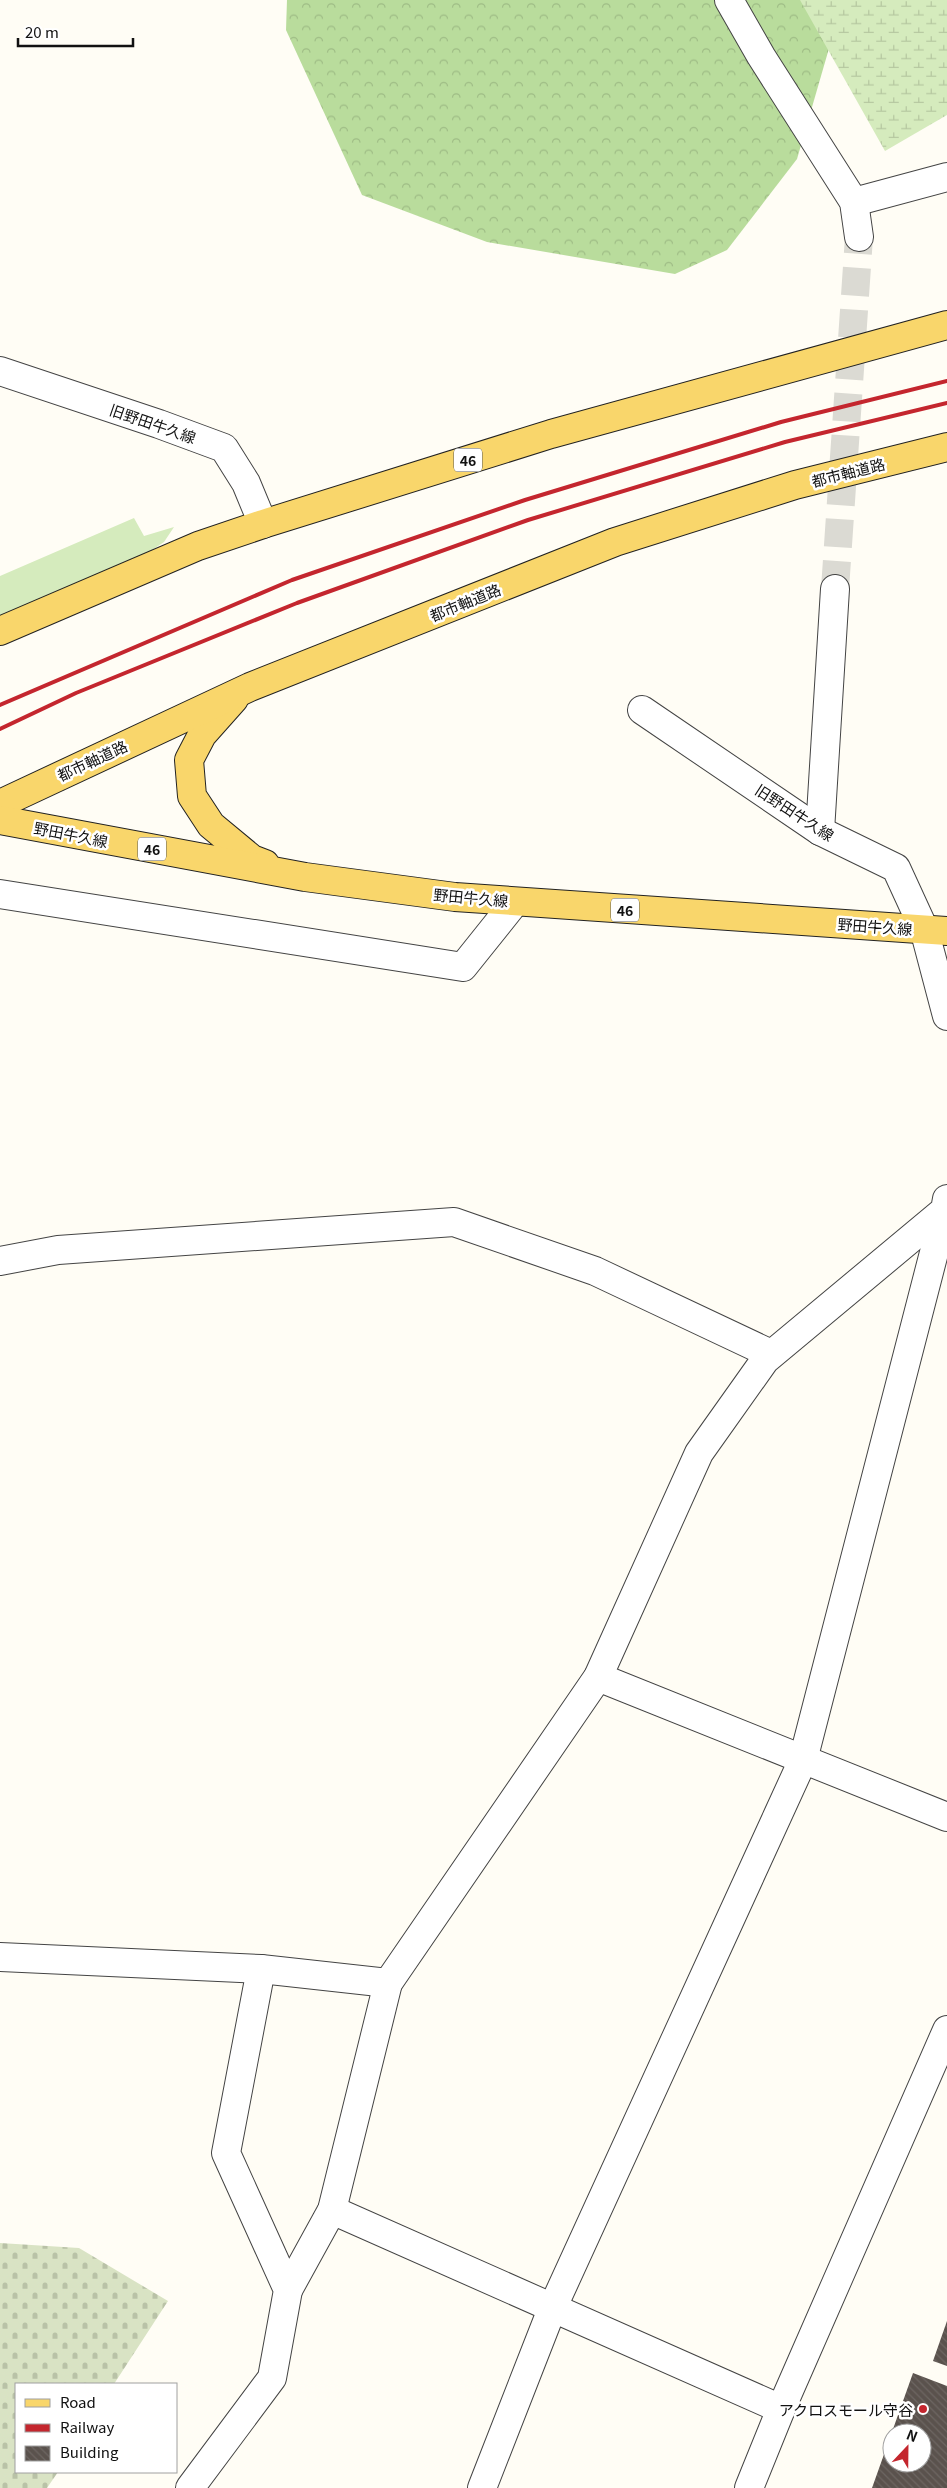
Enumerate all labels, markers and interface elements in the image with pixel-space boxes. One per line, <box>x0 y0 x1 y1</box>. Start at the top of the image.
scale bar <box>18 15 132 47</box>
text: 20 m <box>25 21 59 42</box>
street label: 旧野田牛久線 <box>107 398 199 448</box>
road number: 46 <box>454 448 482 472</box>
street label: 都市軸道路 <box>809 453 887 491</box>
street label: 都市軸道路 <box>426 578 504 626</box>
street label: 都市軸道路 <box>54 735 130 785</box>
street label: 旧野田牛久線 <box>752 779 838 845</box>
street label: 野田牛久線 <box>32 817 110 851</box>
road number: 46 <box>138 838 166 861</box>
street label: 野田牛久線 <box>433 883 509 911</box>
road number: 46 <box>611 898 639 922</box>
street label: 野田牛久線 <box>837 913 913 939</box>
legend <box>15 2383 178 2473</box>
text: Road <box>60 2391 96 2412</box>
place label: アクロスモール守谷 <box>779 2399 913 2420</box>
marker: アクロスモール守谷 <box>917 2403 929 2415</box>
text: Railway <box>60 2416 115 2437</box>
north arrow <box>882 2423 932 2473</box>
text: N <box>904 2424 921 2446</box>
text: Building <box>60 2441 119 2462</box>

